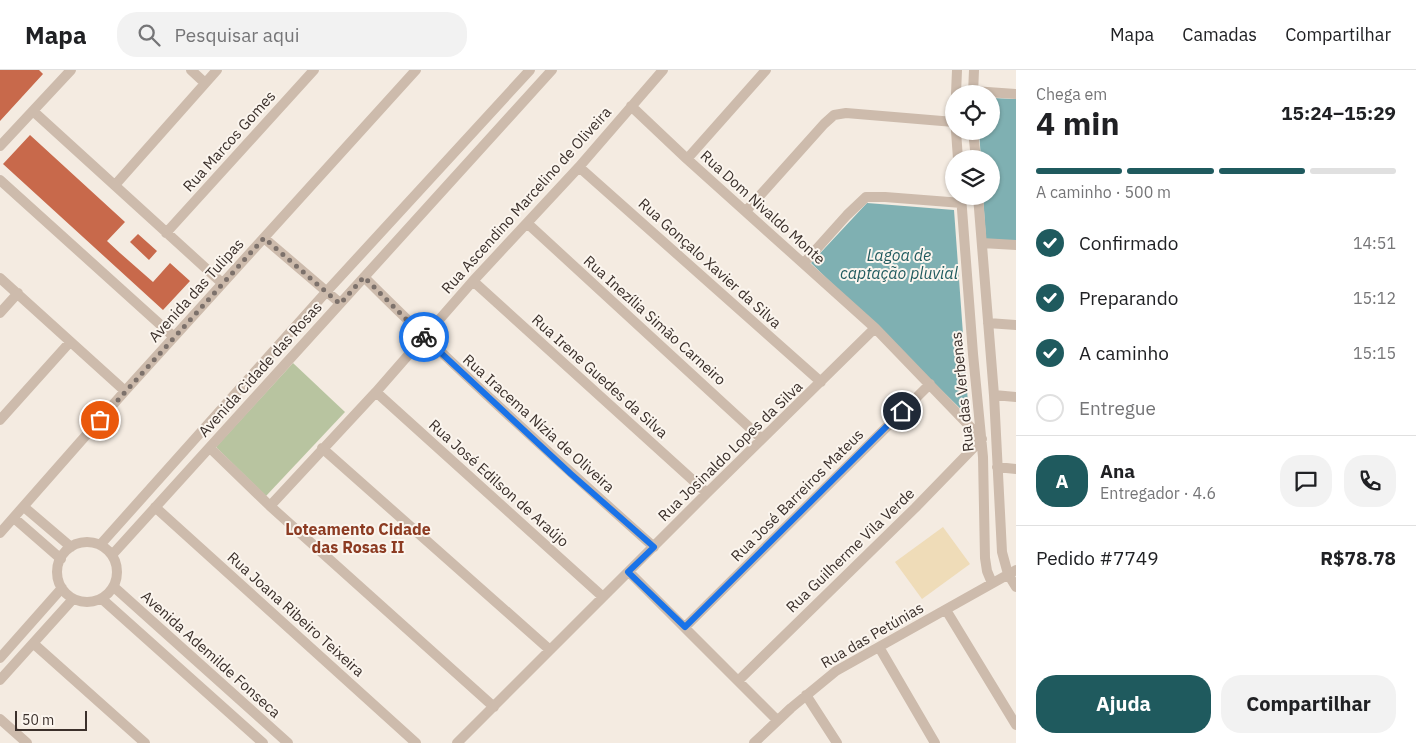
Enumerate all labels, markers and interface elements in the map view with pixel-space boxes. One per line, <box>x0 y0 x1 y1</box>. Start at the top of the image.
search box <box>117 12 467 57</box>
text: Mapa <box>25 19 87 51</box>
icon: search <box>135 21 163 49</box>
text: Pesquisar aqui <box>175 23 300 47</box>
text: Mapa <box>1110 23 1154 46</box>
text: Camadas <box>1182 23 1257 46</box>
text: Compartilhar <box>1285 23 1391 46</box>
text: Chega em <box>1036 84 1107 104</box>
map controls <box>945 85 1000 205</box>
button: locate <box>945 85 1000 140</box>
street label: Rua Marcos Gomes <box>179 87 279 195</box>
text: 15:24–15:29 <box>1281 101 1396 125</box>
text: 4 min <box>1036 102 1120 144</box>
street label: Rua Ascendino Marcelino de Oliveira <box>437 103 615 297</box>
street label: Rua Dom Nivaldo Monte <box>697 146 829 268</box>
button: layers <box>945 150 1000 205</box>
text: A caminho · 500 m <box>1036 182 1171 202</box>
street label: Rua Gonçalo Xavier da Silva <box>635 194 785 332</box>
icon: check <box>1036 229 1064 257</box>
text: Confirmado <box>1079 231 1178 255</box>
text: 14:51 <box>1353 233 1396 253</box>
street label: Avenida das Tulipas <box>144 234 248 346</box>
water label: Lagoa de captação pluvial <box>840 245 959 283</box>
street label: Rua Inezília Simão Carneiro <box>580 251 730 389</box>
icon: check <box>1036 284 1064 312</box>
text: Preparando <box>1079 286 1178 310</box>
text: 15:12 <box>1353 288 1396 308</box>
street label: Avenida Cidade das Rosas <box>194 297 326 441</box>
street label: Rua Irene Guedes da Silva <box>528 310 672 442</box>
courier <box>399 312 449 362</box>
icon: bike <box>410 323 438 351</box>
street label: Rua das Verbenas <box>946 331 978 453</box>
icon: check <box>1036 339 1064 367</box>
text: A caminho <box>1079 341 1169 365</box>
text: 15:15 <box>1353 343 1396 363</box>
street label: Rua Iracema Nízia de Oliveira <box>459 350 619 496</box>
street label: Rua Josinaldo Lopes da Silva <box>654 377 806 525</box>
pin <box>881 390 923 432</box>
text: Entregue <box>1079 396 1156 420</box>
icon: home <box>888 397 916 425</box>
pin <box>79 399 121 441</box>
icon: bag <box>86 406 114 434</box>
street label: Rua José Edilson de Araújo <box>425 415 573 551</box>
street label: Rua José Barreiros Mateus <box>727 425 867 565</box>
button: chat <box>1280 455 1332 507</box>
button: phone <box>1344 455 1396 507</box>
text: Ana <box>1100 459 1135 483</box>
text: A <box>1055 469 1069 493</box>
text: Entregador · 4.6 <box>1100 483 1216 503</box>
street label: Rua Guilherme Vila Verde <box>782 484 918 616</box>
district label: Loteamento Cidade das Rosas II <box>285 519 431 557</box>
text: Pedido #7749 <box>1036 546 1159 570</box>
text: R$78.78 <box>1320 546 1396 570</box>
street label: Rua Joana Ribeiro Teixeira <box>224 547 368 681</box>
street label: Avenida Ademilde Fonseca <box>137 586 285 722</box>
street label: Rua das Petúnias <box>817 598 927 672</box>
button: Ajuda <box>1036 675 1211 733</box>
button: Compartilhar <box>1221 675 1396 733</box>
scale bar <box>15 708 88 731</box>
text: 50 m <box>22 711 54 729</box>

